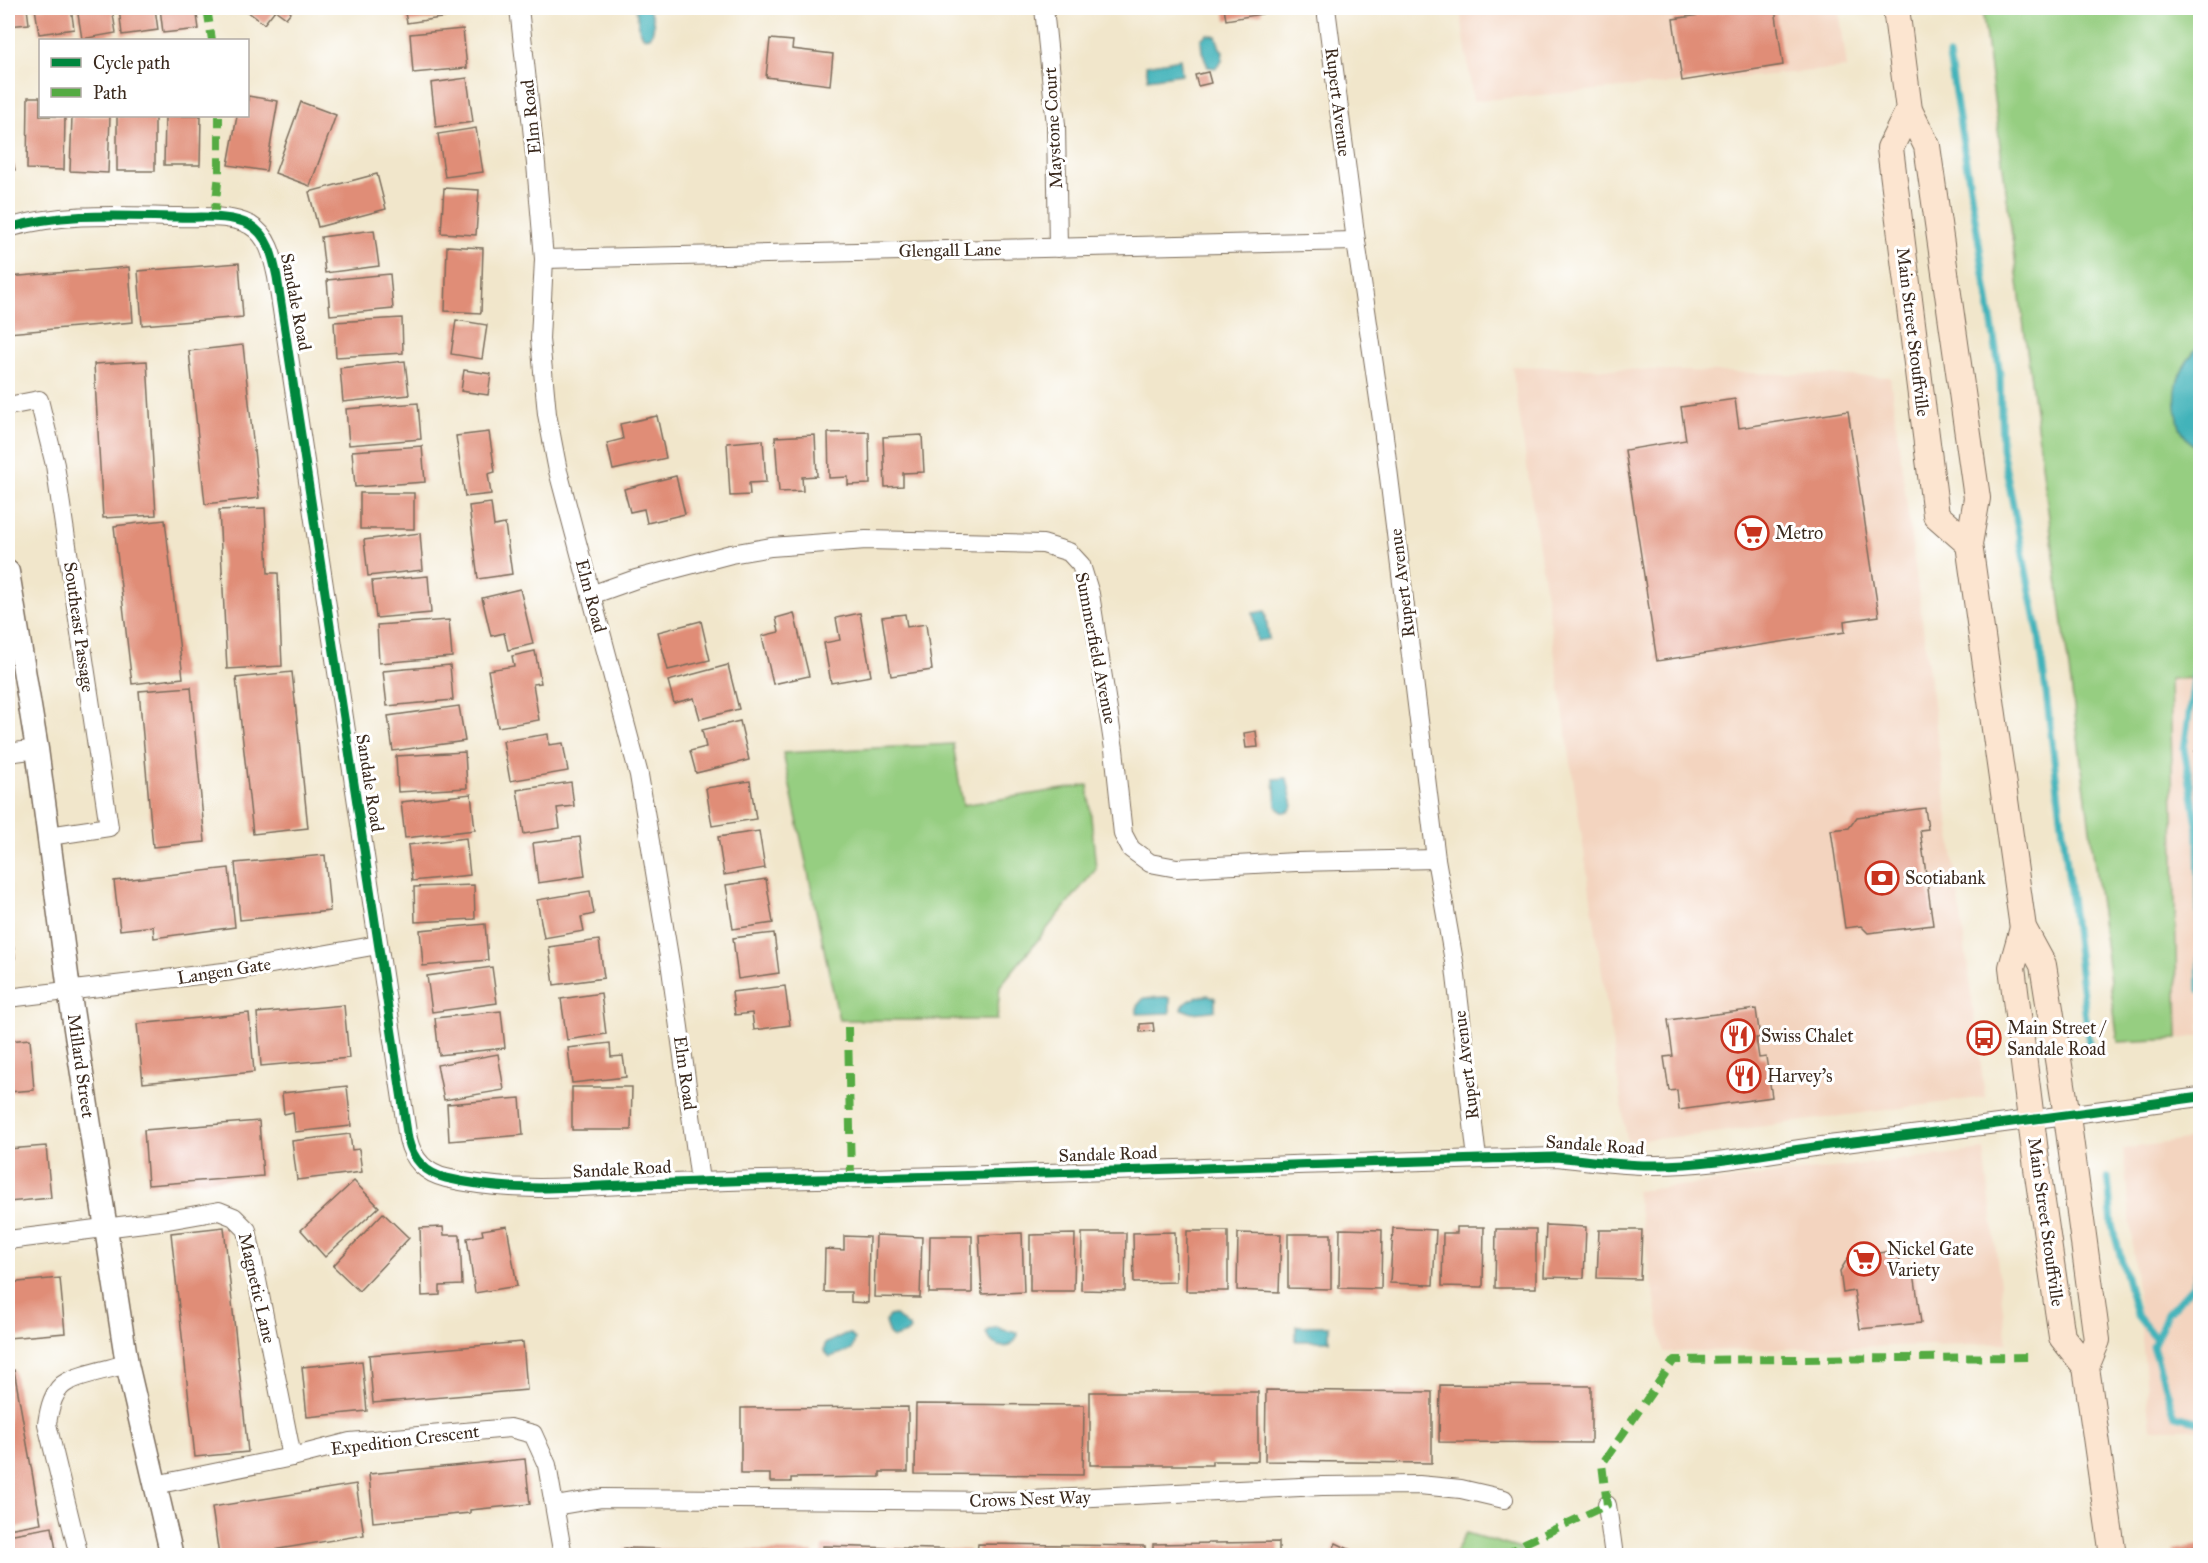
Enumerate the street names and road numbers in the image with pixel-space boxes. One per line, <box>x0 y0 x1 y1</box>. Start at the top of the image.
street label: Rupert Avenue <box>1320 46 1356 158</box>
street label: Maystone Court <box>1039 66 1067 189</box>
street label: Elm Road <box>516 78 546 156</box>
street label: Glengall Lane <box>898 238 1002 263</box>
street label: Main Street Stouffville <box>1892 246 1934 418</box>
street label: Sandale Road <box>276 251 316 353</box>
street label: Rupert Avenue <box>1384 527 1420 639</box>
street label: Elm Road <box>571 557 611 635</box>
street label: Southeast Passage <box>58 560 99 694</box>
street label: Summerfield Avenue <box>1071 570 1121 726</box>
street label: Sandale Road <box>351 732 389 834</box>
street label: Langen Gate <box>175 953 273 990</box>
street label: Rupert Avenue <box>1448 1009 1484 1121</box>
street label: Millard Street <box>63 1012 99 1120</box>
street label: Elm Road <box>669 1034 701 1112</box>
street label: Sandale Road <box>1545 1131 1645 1159</box>
street label: Main Street Stouffville <box>2023 1136 2069 1308</box>
street label: Sandale Road <box>1058 1141 1158 1167</box>
street label: Sandale Road <box>572 1155 672 1183</box>
street label: Magnetic Lane <box>233 1231 280 1346</box>
street label: Expedition Crescent <box>329 1420 481 1460</box>
street label: Crows Nest Way <box>969 1486 1092 1512</box>

